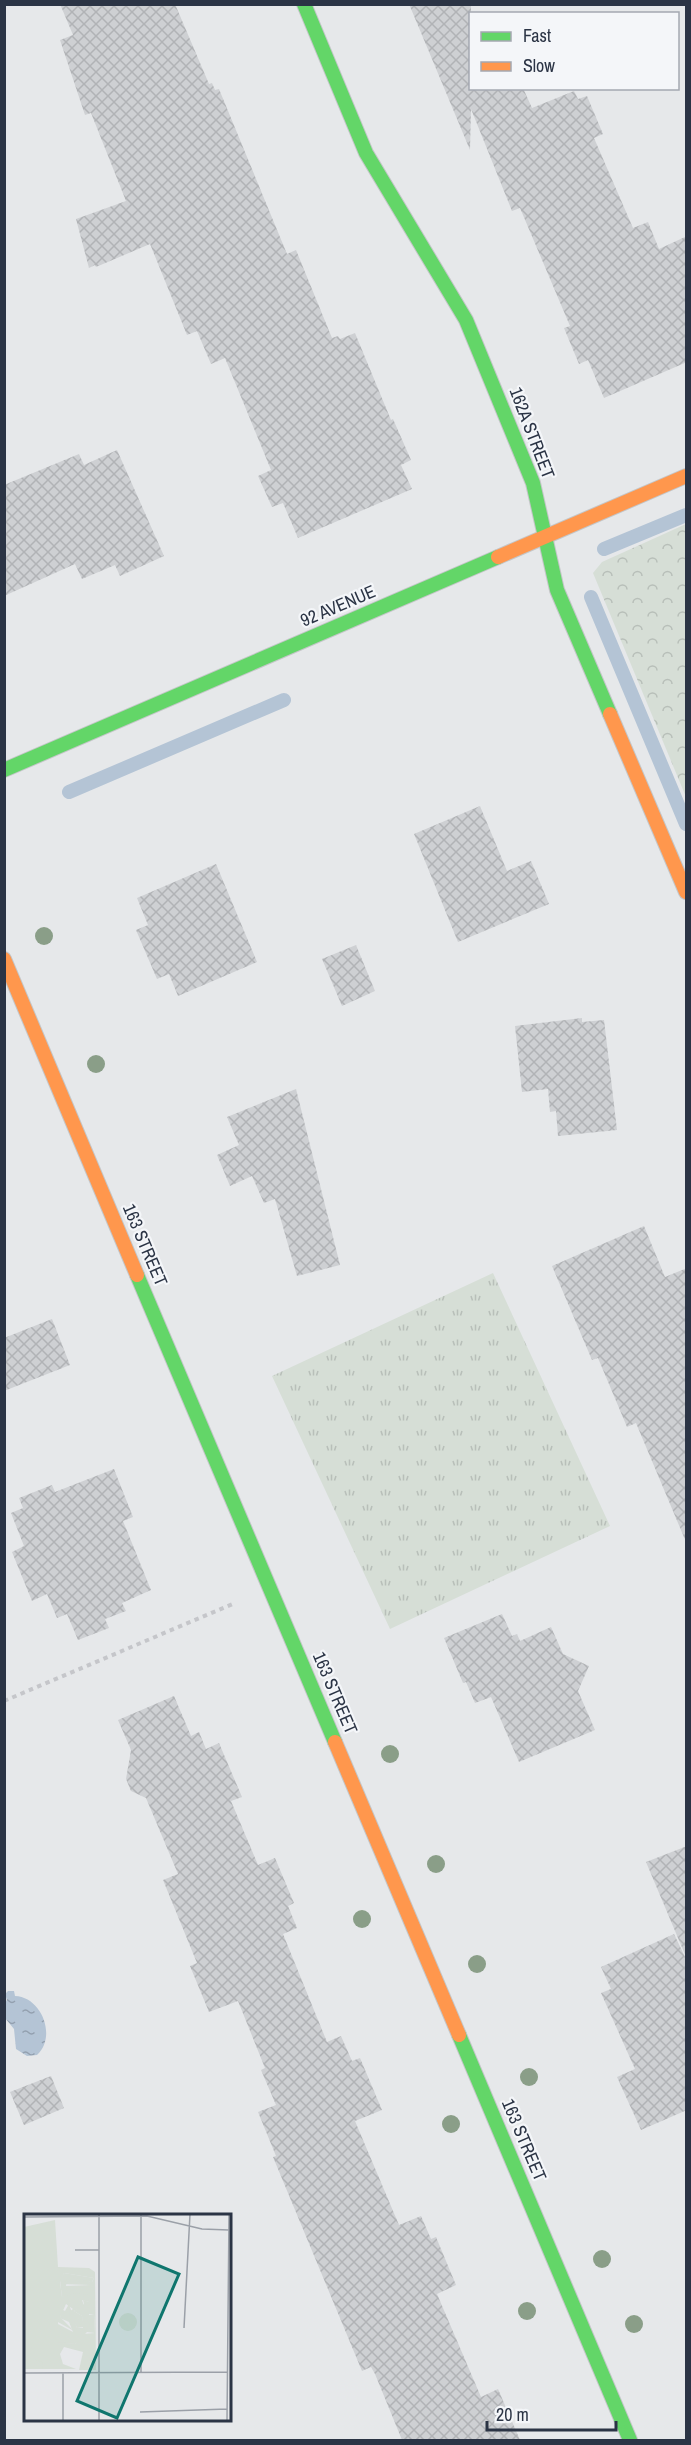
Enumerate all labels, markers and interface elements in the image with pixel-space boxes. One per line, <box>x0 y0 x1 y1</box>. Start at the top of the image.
legend <box>469 12 679 90</box>
text: Fast <box>523 23 551 48</box>
text: Slow <box>523 53 555 78</box>
street label: 162A STREET <box>504 384 561 482</box>
street label: 92 AVENUE <box>296 579 379 633</box>
street label: 163 STREET <box>117 1200 174 1290</box>
street label: 163 STREET <box>307 1648 364 1738</box>
street label: 163 STREET <box>496 2095 553 2185</box>
inset map <box>24 2214 231 2421</box>
scale bar <box>487 2394 616 2432</box>
text: 20 m <box>496 2402 529 2427</box>

